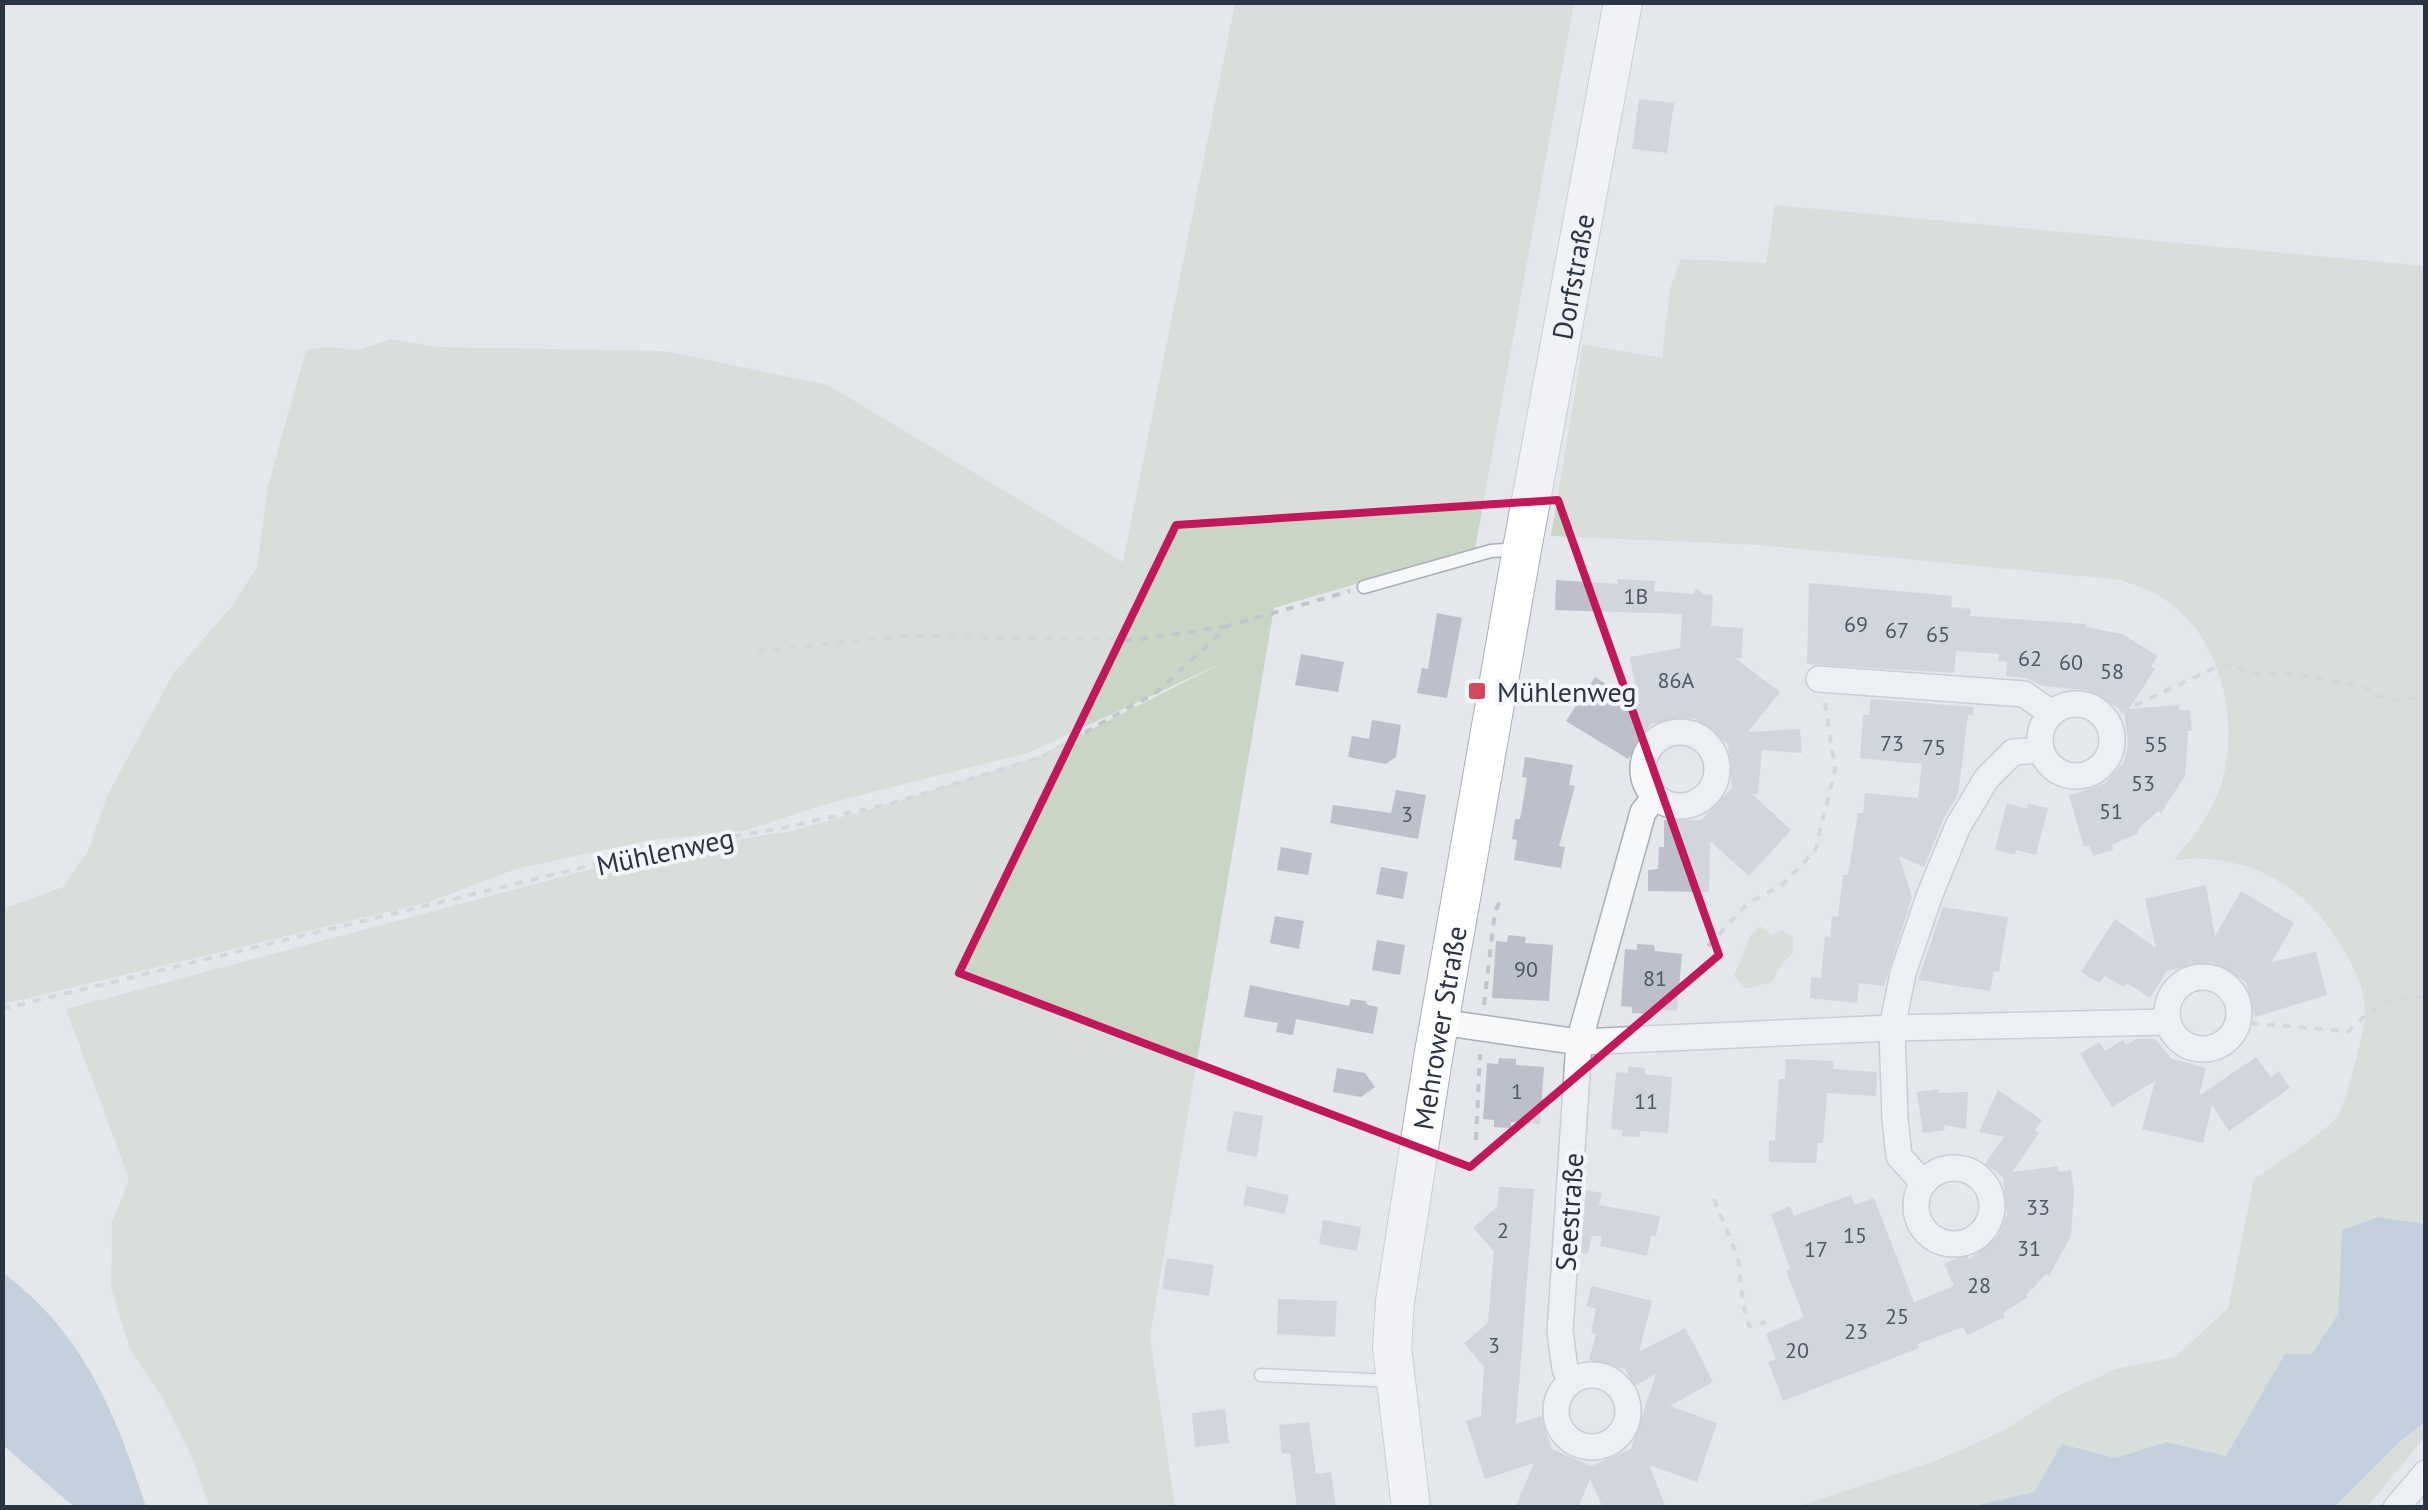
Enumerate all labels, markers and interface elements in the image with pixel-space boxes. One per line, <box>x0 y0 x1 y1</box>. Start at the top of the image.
street label: Dorfstraße <box>1543 211 1602 342</box>
house number: 1B <box>1624 582 1648 610</box>
house number: 69 <box>1844 610 1868 638</box>
house number: 67 <box>1885 616 1909 644</box>
house number: 65 <box>1926 620 1950 648</box>
house number: 62 <box>2018 644 2042 672</box>
house number: 60 <box>2059 648 2083 676</box>
house number: 58 <box>2100 657 2124 685</box>
house number: 86A <box>1658 666 1695 694</box>
place label: Mühlenweg <box>1497 673 1637 710</box>
marker: Mühlenweg <box>1466 680 1488 702</box>
house number: 73 <box>1880 729 1904 757</box>
house number: 55 <box>2144 730 2168 758</box>
house number: 75 <box>1922 733 1946 761</box>
house number: 53 <box>2131 769 2155 797</box>
house number: 51 <box>2099 797 2123 825</box>
house number: 3 <box>1401 800 1413 828</box>
street label: Mühlenweg <box>593 818 737 884</box>
street label: Mehrower Straße <box>1404 923 1474 1132</box>
house number: 90 <box>1514 955 1538 983</box>
house number: 81 <box>1643 964 1667 992</box>
house number: 1 <box>1511 1077 1523 1105</box>
house number: 11 <box>1634 1087 1658 1115</box>
street label: Seestraße <box>1546 1152 1592 1272</box>
house number: 33 <box>2026 1193 2050 1221</box>
house number: 2 <box>1497 1216 1509 1244</box>
house number: 15 <box>1843 1221 1867 1249</box>
house number: 31 <box>2017 1234 2041 1262</box>
house number: 17 <box>1804 1235 1828 1263</box>
house number: 28 <box>1967 1271 1991 1299</box>
house number: 25 <box>1885 1302 1909 1330</box>
house number: 23 <box>1844 1317 1868 1345</box>
house number: 3 <box>1488 1331 1500 1359</box>
house number: 20 <box>1785 1336 1809 1364</box>

